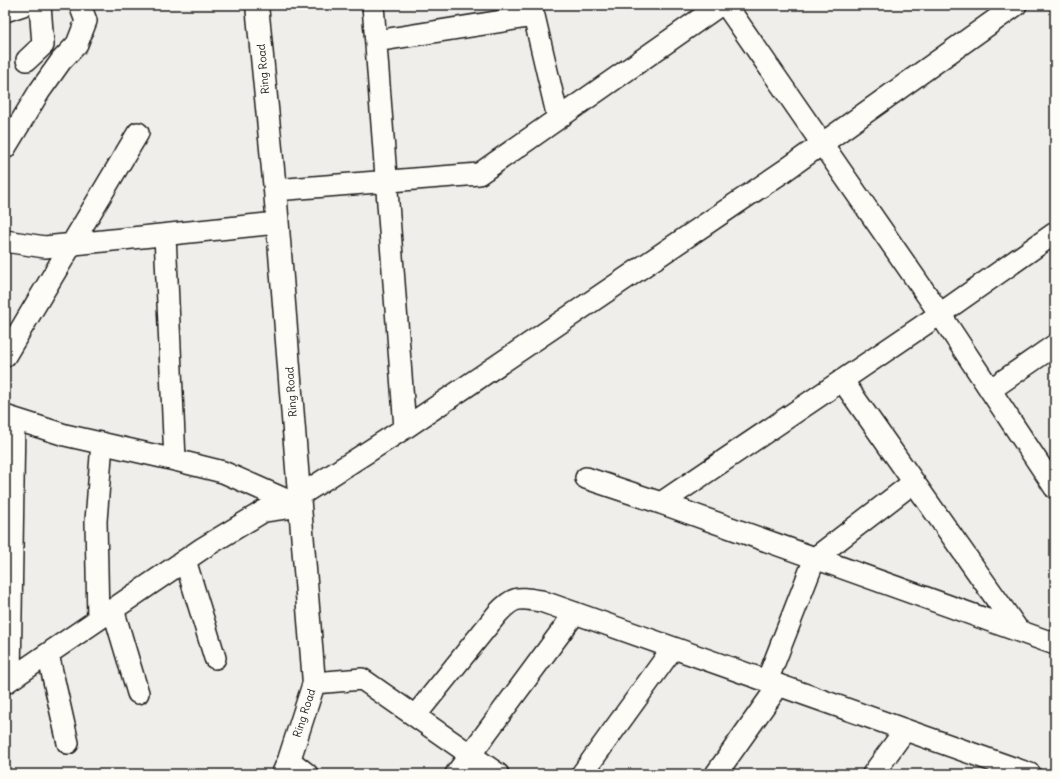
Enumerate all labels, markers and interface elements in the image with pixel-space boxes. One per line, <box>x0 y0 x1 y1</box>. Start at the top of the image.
street label: Ring Road <box>254 43 272 95</box>
street label: Ring Road <box>282 366 300 418</box>
street label: Ring Road <box>290 686 319 739</box>

